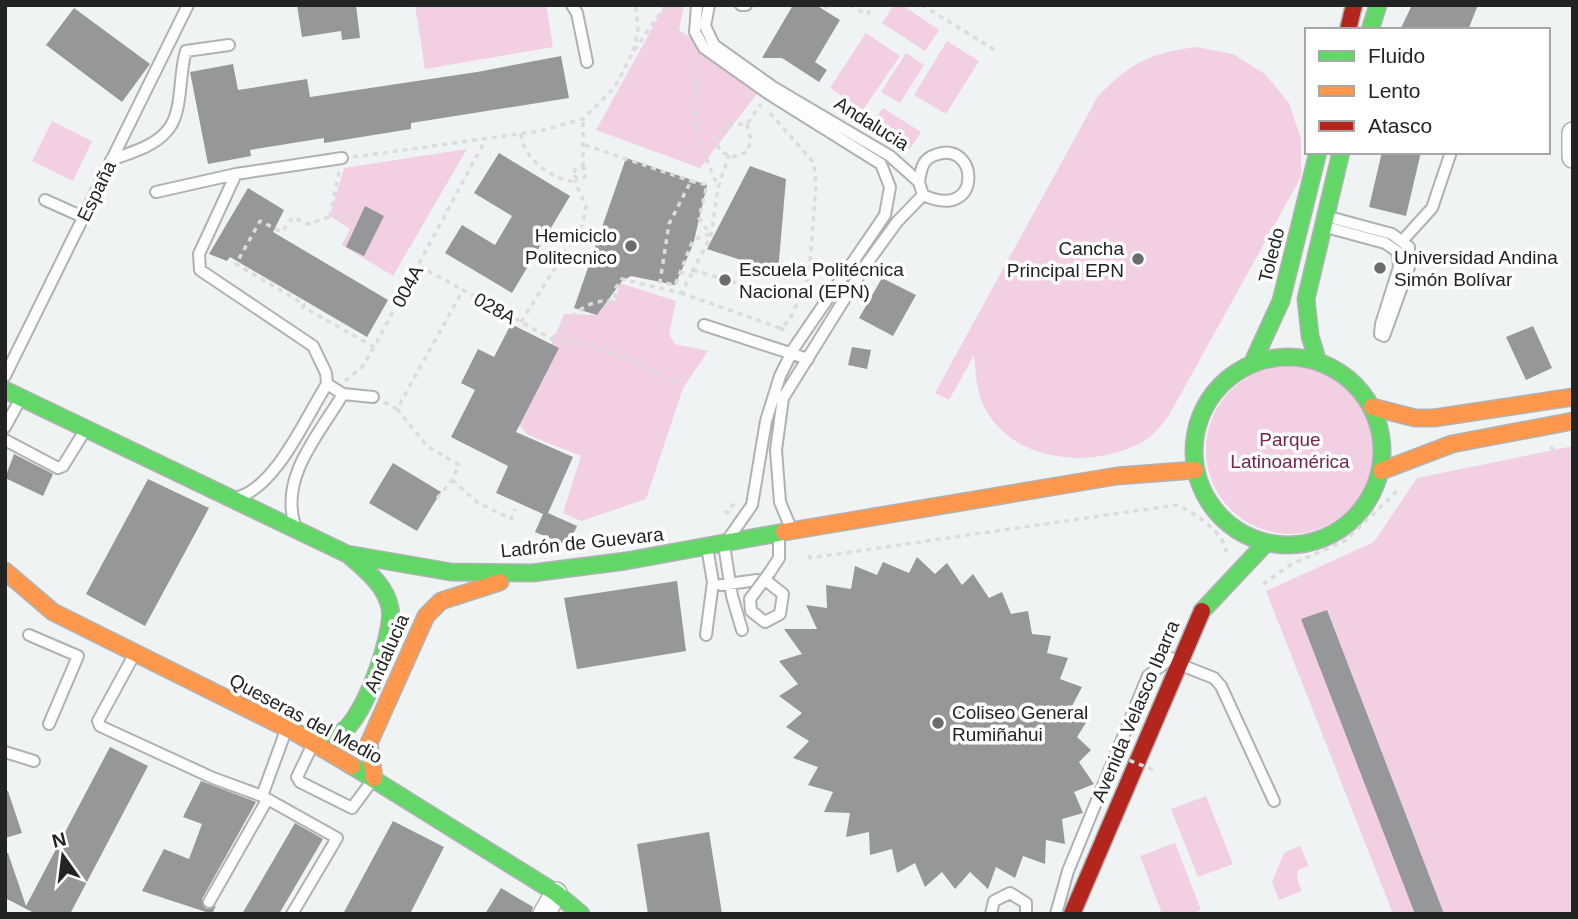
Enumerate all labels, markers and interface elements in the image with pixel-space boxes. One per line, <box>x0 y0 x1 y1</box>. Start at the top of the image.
legend <box>1305 28 1550 154</box>
text: Fluido <box>1368 44 1425 67</box>
text: Lento <box>1368 79 1421 102</box>
street label: Andalucia <box>831 92 913 155</box>
text: Atasco <box>1368 114 1432 137</box>
street label: España <box>73 157 120 225</box>
place label: Hemiciclo Politecnico <box>525 225 617 268</box>
street label: Toledo <box>1255 225 1288 285</box>
marker: Hemiciclo Politecnico <box>623 238 639 254</box>
place label: Cancha Principal EPN <box>1007 238 1124 281</box>
place label: Universidad Andina Simón Bolívar <box>1394 247 1558 290</box>
marker: Cancha Principal EPN <box>1130 251 1146 267</box>
place label: Escuela Politécnica Nacional (EPN) <box>739 259 904 302</box>
marker: Universidad Andina Simón Bolívar <box>1372 260 1388 276</box>
street label: 004A <box>388 261 427 311</box>
marker: Escuela Politécnica Nacional (EPN) <box>717 272 733 288</box>
street label: 028A <box>470 288 520 329</box>
park label: Parque Latinoamérica <box>1230 429 1350 472</box>
street label: Ladrón de Guevara <box>500 523 665 561</box>
street label: Andalucia <box>360 610 413 696</box>
street label: Avenida Velasco Ibarra <box>1088 617 1183 805</box>
street label: Queseras del Medio <box>226 669 386 768</box>
place label: Coliseo General Rumiñahui <box>952 702 1088 745</box>
marker: Coliseo General Rumiñahui <box>930 715 946 731</box>
north arrow <box>28 821 98 891</box>
text: N <box>50 828 68 852</box>

